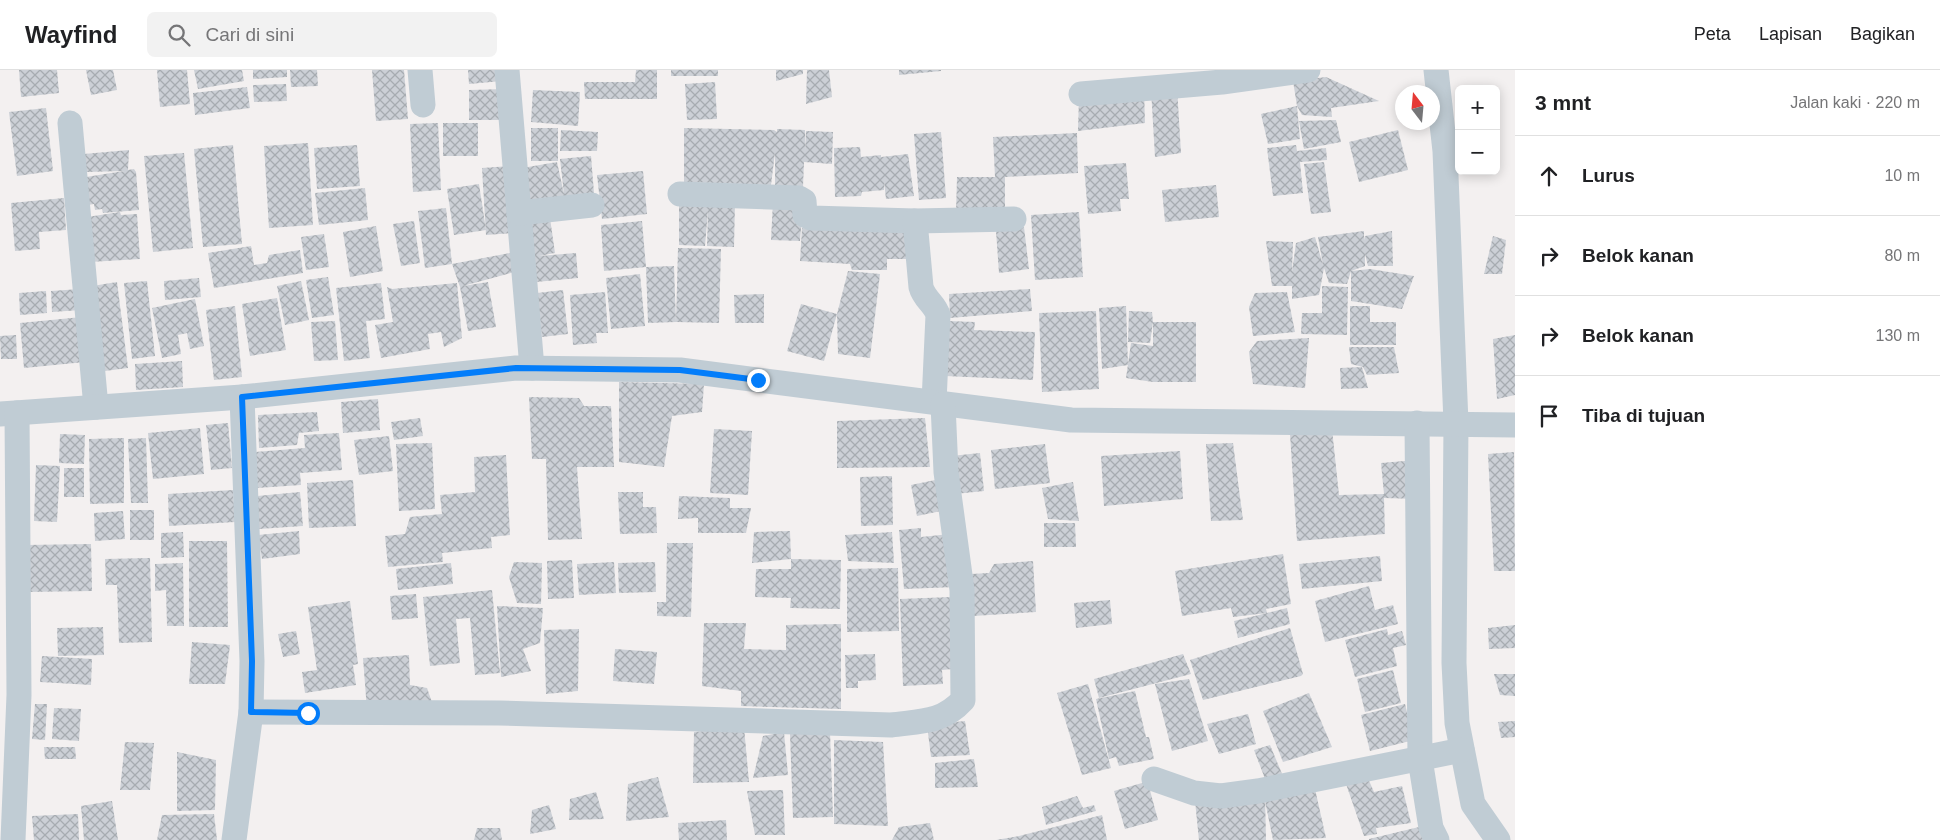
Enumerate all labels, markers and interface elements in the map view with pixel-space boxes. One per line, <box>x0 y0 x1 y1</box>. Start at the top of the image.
search box <box>147 12 497 57</box>
text: Wayfind <box>25 21 117 48</box>
icon: search <box>165 21 193 49</box>
text: Cari di sini <box>205 24 294 45</box>
text: Peta <box>1694 24 1731 44</box>
text: Lapisan <box>1759 24 1822 44</box>
text: Bagikan <box>1850 24 1915 44</box>
north arrow <box>1395 85 1440 130</box>
map controls <box>1455 85 1500 175</box>
button: + <box>1455 85 1500 130</box>
text: 3 mnt <box>1535 91 1591 114</box>
text: Jalan kaki · 220 m <box>1790 94 1920 111</box>
button: − <box>1455 130 1500 175</box>
icon: ahead <box>1535 162 1563 190</box>
text: Lurus <box>1582 165 1635 186</box>
text: 10 m <box>1884 167 1920 184</box>
icon: right <box>1535 242 1563 270</box>
text: Belok kanan <box>1582 245 1694 266</box>
text: 80 m <box>1884 247 1920 264</box>
icon: right <box>1535 322 1563 350</box>
text: Belok kanan <box>1582 325 1694 346</box>
text: 130 m <box>1876 327 1920 344</box>
route end <box>747 369 770 392</box>
icon: arrive <box>1535 402 1563 430</box>
text: Tiba di tujuan <box>1582 405 1705 426</box>
route start <box>297 702 320 725</box>

